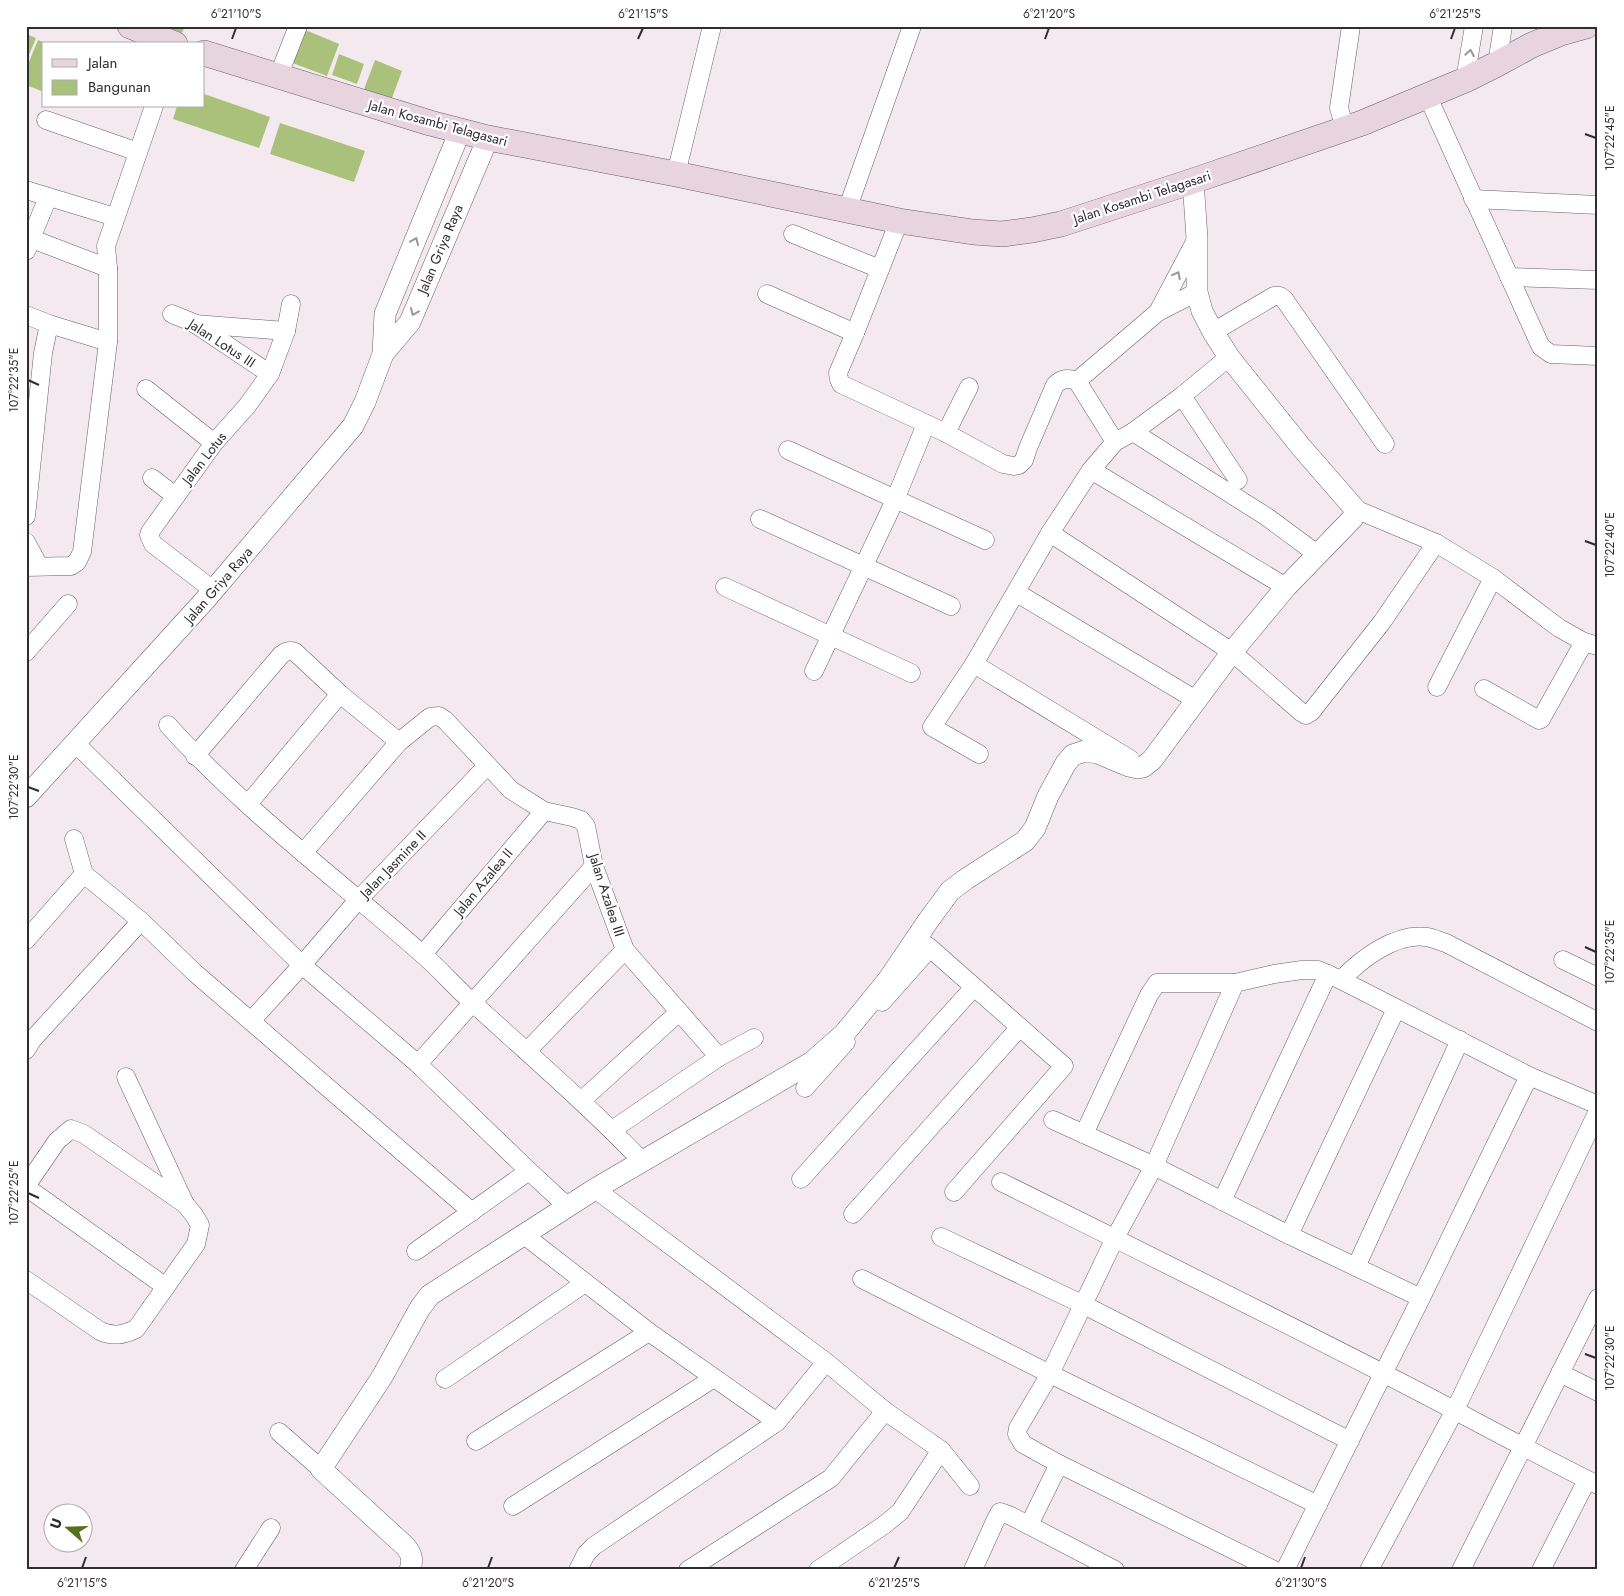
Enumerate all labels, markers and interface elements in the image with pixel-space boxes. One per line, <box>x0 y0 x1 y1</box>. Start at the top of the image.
text: 6°21'10"S <box>211 5 262 23</box>
text: 6°21'15"S <box>618 5 669 23</box>
text: 6°21'20"S <box>1023 5 1075 23</box>
text: 6°21'25"S <box>1429 5 1481 23</box>
legend <box>42 42 205 108</box>
one-way arrow <box>1464 49 1474 57</box>
text: Jalan <box>86 52 117 74</box>
text: Bangunan <box>88 76 151 98</box>
street label: Jalan Kosambi Telagasari <box>364 94 510 151</box>
text: 107°22'45"E <box>1601 105 1619 171</box>
street label: Jalan Kosambi Telagasari <box>1069 165 1213 229</box>
street label: Jalan Griya Raya <box>411 201 468 299</box>
one-way arrow <box>409 237 420 246</box>
one-way arrow <box>1171 271 1181 280</box>
one-way arrow <box>410 307 420 316</box>
street label: Jalan Lotus III <box>183 313 259 372</box>
text: 107°22'35"E <box>5 348 23 412</box>
street label: Jalan Lotus <box>176 427 231 490</box>
text: 107°22'40"E <box>1601 512 1619 578</box>
street label: Jalan Griya Raya <box>178 542 257 629</box>
text: 107°22'30"E <box>5 754 23 820</box>
street label: Jalan Jasmine II <box>354 826 431 904</box>
street label: Jalan Azalea II <box>447 844 517 922</box>
street label: Jalan Azalea III <box>584 849 630 939</box>
text: 107°22'35"E <box>1601 920 1619 984</box>
text: 107°22'25"E <box>5 1160 23 1226</box>
text: 107°22'30"E <box>1601 1325 1619 1391</box>
north arrow <box>42 1504 92 1554</box>
text: U <box>45 1516 67 1532</box>
text: 6°21'15"S <box>57 1574 108 1592</box>
text: 6°21'20"S <box>462 1574 514 1592</box>
text: 6°21'25"S <box>868 1574 920 1592</box>
text: 6°21'30"S <box>1275 1574 1327 1592</box>

